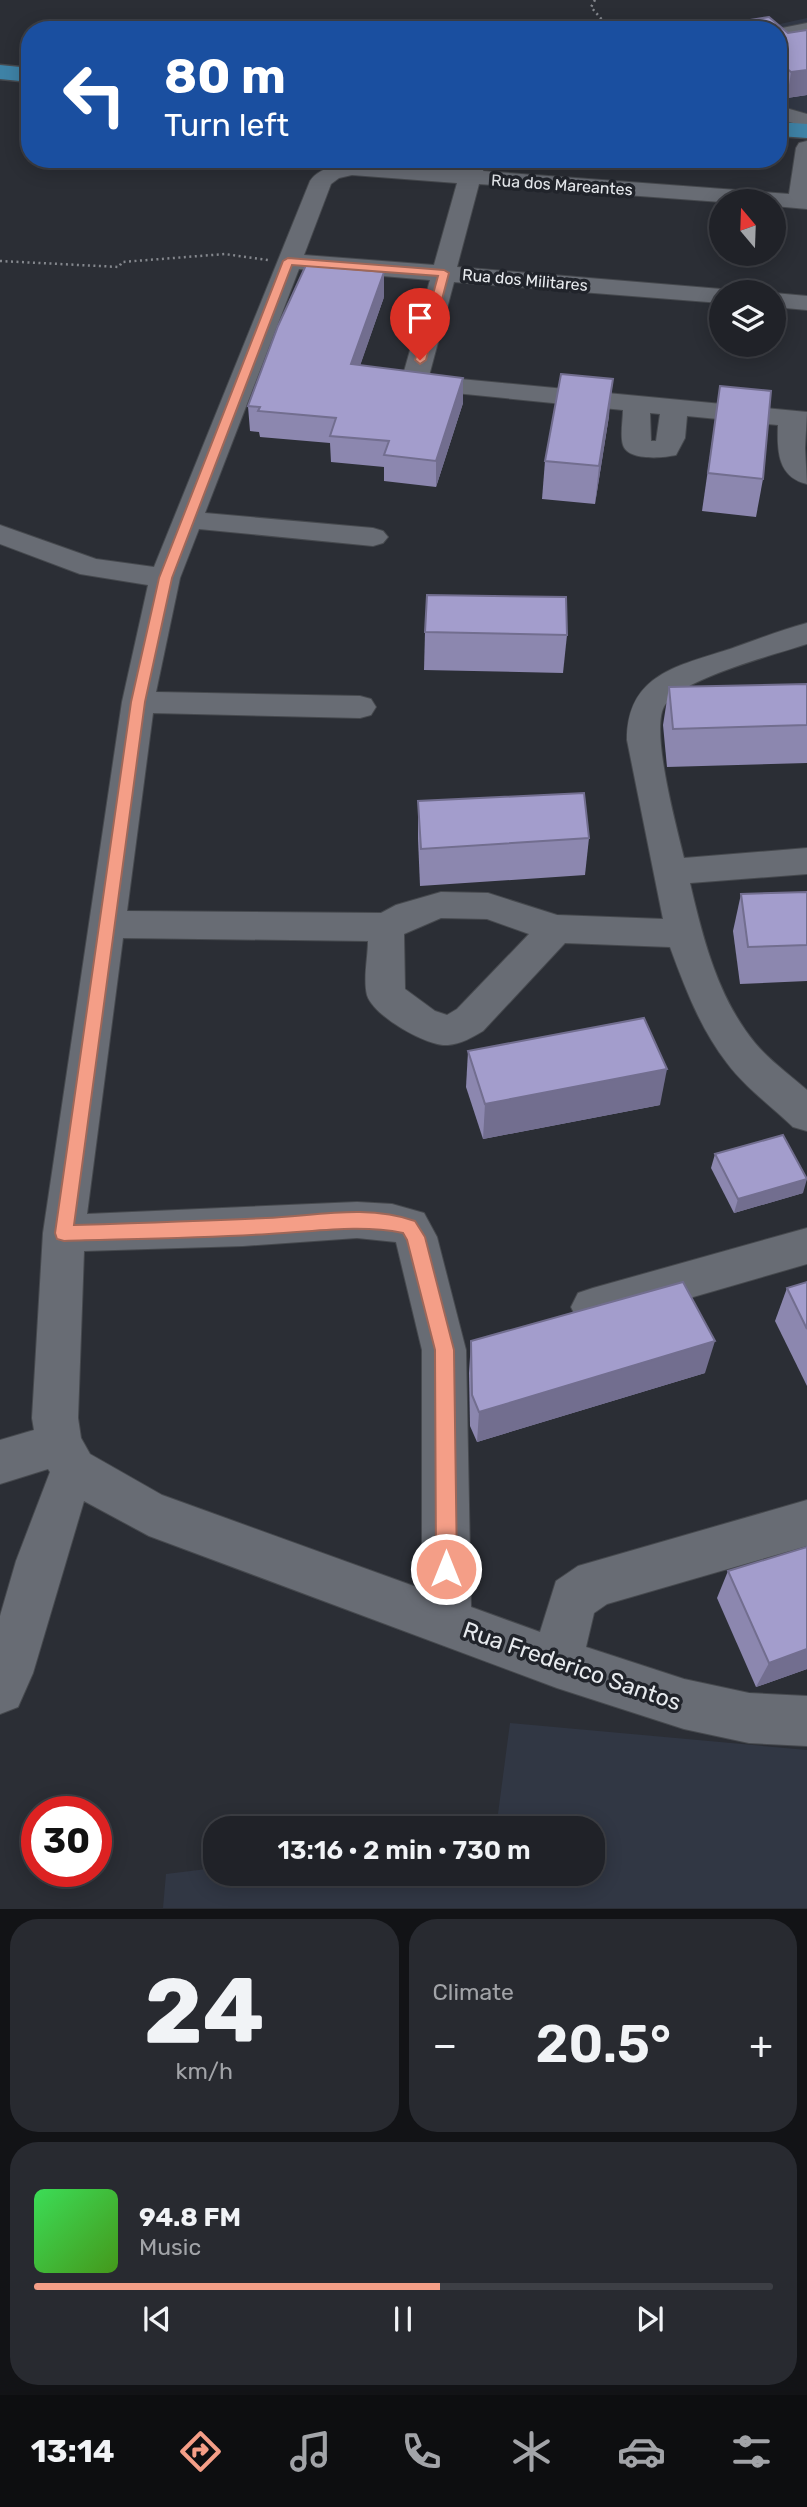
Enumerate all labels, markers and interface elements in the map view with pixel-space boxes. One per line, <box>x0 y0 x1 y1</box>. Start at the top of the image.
text: 80 m <box>164 47 286 105</box>
icon: left <box>49 49 140 140</box>
text: Turn left <box>164 106 289 144</box>
street label: Rua dos Mareantes <box>491 171 633 199</box>
north arrow <box>709 189 786 266</box>
map controls <box>709 189 786 357</box>
street label: Rua dos Militares <box>461 265 589 295</box>
button: layers <box>709 280 786 357</box>
pin <box>390 288 450 360</box>
icon: arrive <box>401 299 439 337</box>
position arrow <box>409 1532 483 1606</box>
street label: Rua Frederico Santos <box>459 1616 685 1716</box>
speed limit sign: 30 <box>21 1796 112 1887</box>
text: 13:16 · 2 min · 730 m <box>277 1835 531 1866</box>
text: 24 <box>144 1957 265 2065</box>
text: Climate <box>433 1978 514 2006</box>
text: 20.5° <box>536 2013 671 2075</box>
text: − <box>433 2022 457 2068</box>
text: + <box>749 2022 773 2068</box>
text: km/h <box>176 2057 233 2085</box>
text: 94.8 FM <box>139 2202 241 2233</box>
text: Music <box>139 2233 201 2261</box>
icon: previous <box>138 2300 176 2338</box>
icon: pause <box>384 2300 422 2338</box>
icon: next <box>631 2300 669 2338</box>
icon: directions <box>176 2427 225 2476</box>
icon: music <box>286 2427 335 2476</box>
icon: phone <box>397 2427 446 2476</box>
icon: climate <box>507 2427 556 2476</box>
icon: car <box>617 2427 666 2476</box>
icon: filters <box>727 2427 776 2476</box>
text: 13:14 <box>31 2432 115 2470</box>

